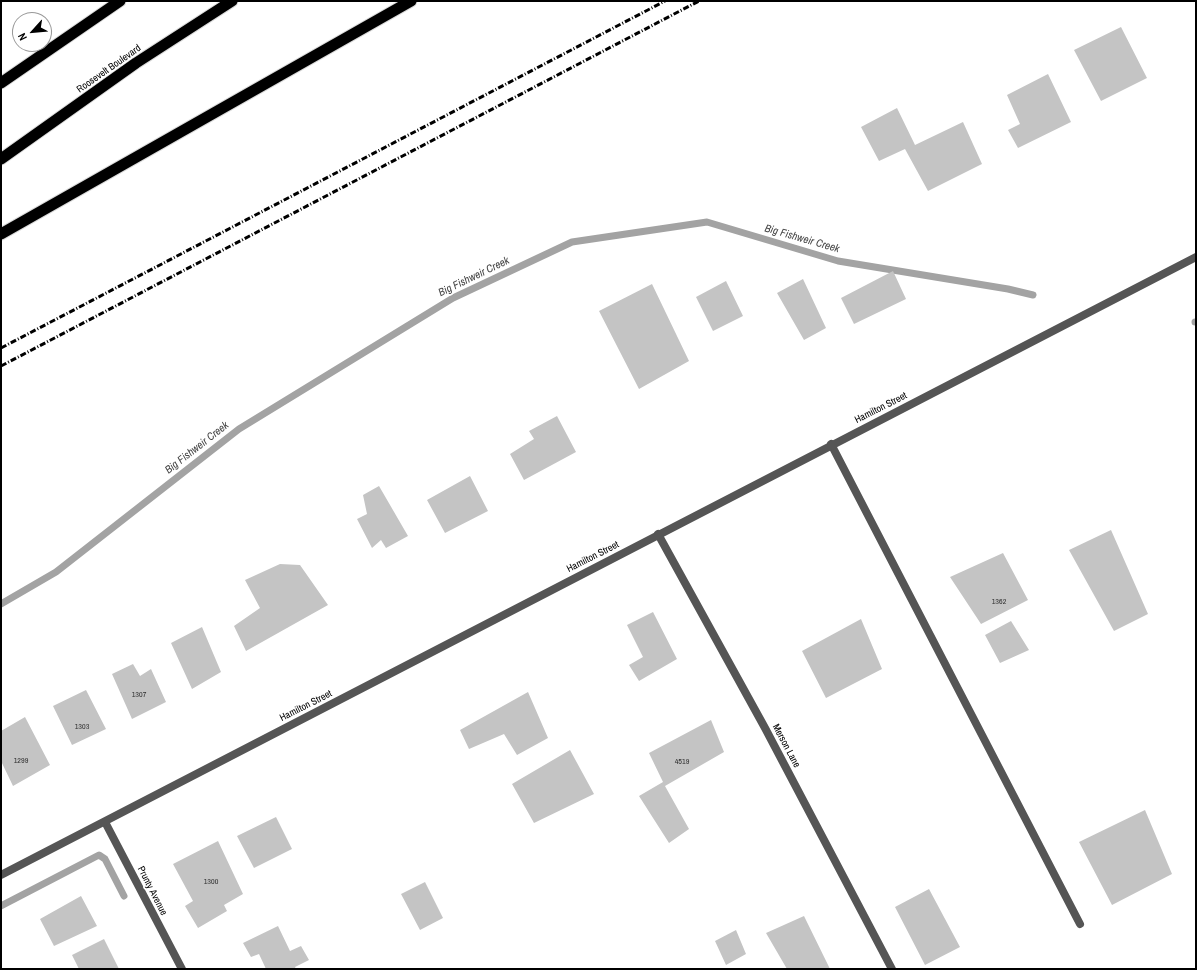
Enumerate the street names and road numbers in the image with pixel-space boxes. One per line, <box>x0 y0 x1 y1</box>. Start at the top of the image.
street label: Roosevelt Boulevard <box>75 42 143 96</box>
street label: Hamilton Street <box>853 390 909 426</box>
street label: Hamilton Street <box>565 539 621 575</box>
street label: Hamilton Street <box>278 688 334 724</box>
street label: Merson Lane <box>769 722 803 770</box>
street label: Prunty Avenue <box>134 864 170 918</box>

